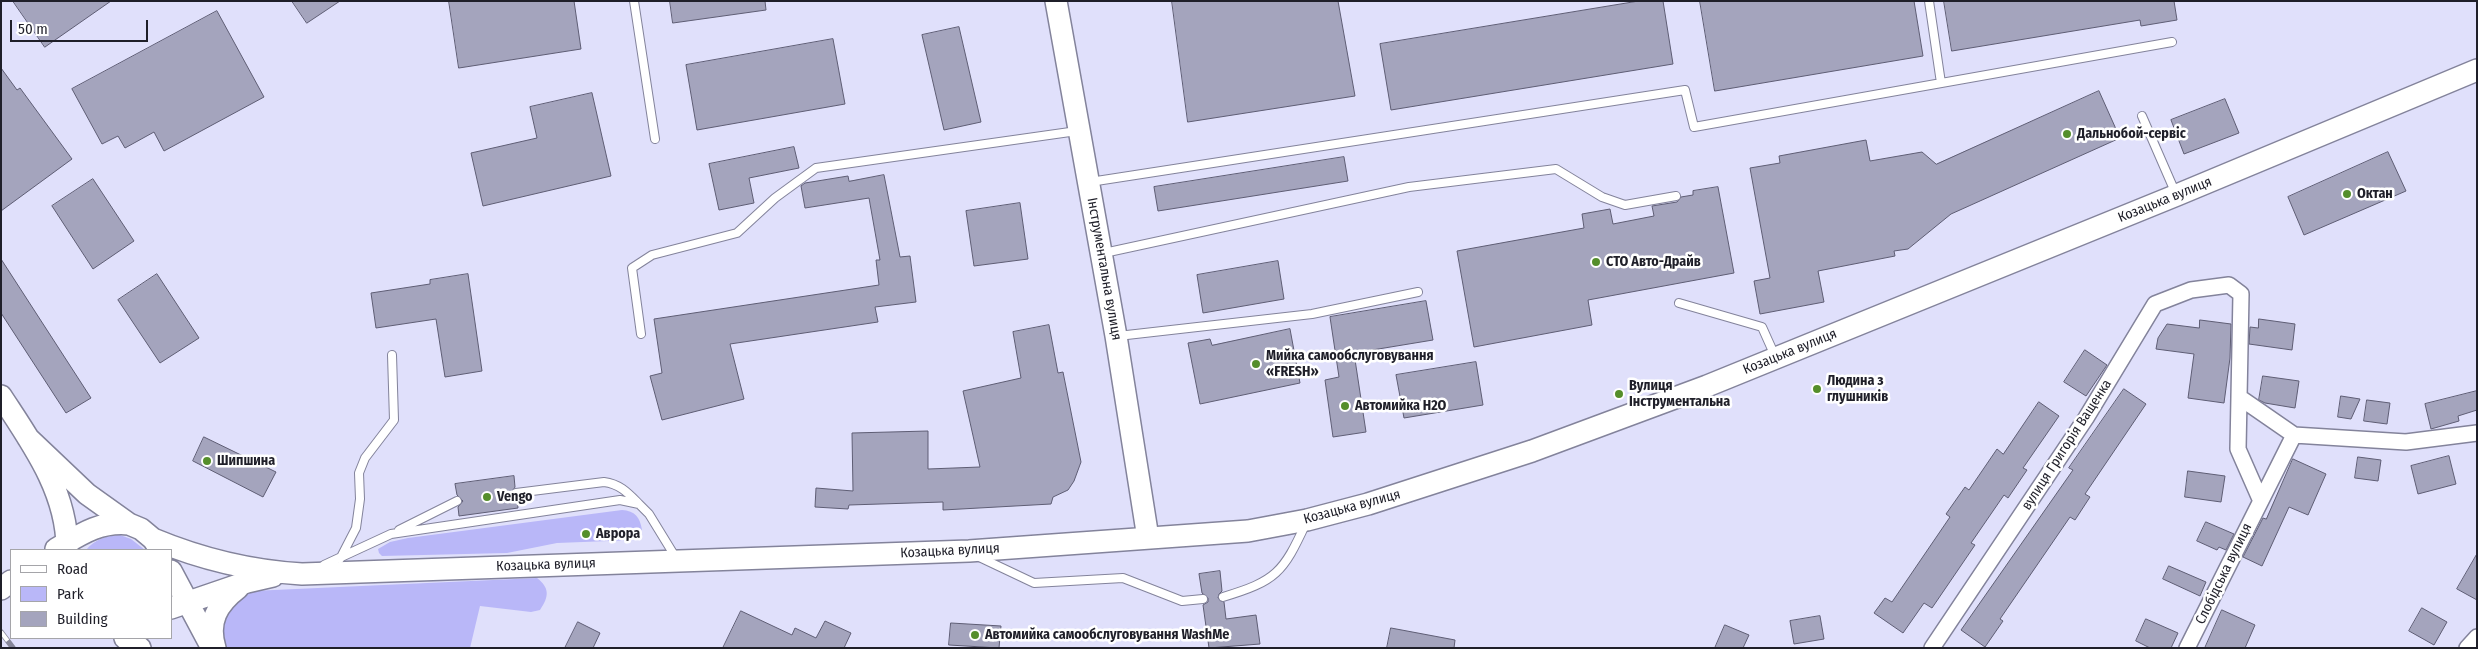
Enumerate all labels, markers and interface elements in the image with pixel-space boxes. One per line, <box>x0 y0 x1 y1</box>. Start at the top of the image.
scale bar <box>12 10 150 42</box>
text: 50 m <box>18 20 48 38</box>
place label: Дальнобой-сервіс <box>2077 126 2186 142</box>
marker: Дальнобой-сервіс <box>2061 128 2073 140</box>
street label: Козацька вулиця <box>2116 174 2214 226</box>
place label: Октан <box>2357 186 2393 202</box>
marker: Октан <box>2341 188 2353 200</box>
street label: Інструментальна вулиця <box>1083 196 1125 342</box>
place label: СТО Авто-Драйв <box>1606 254 1701 270</box>
marker: СТО Авто-Драйв <box>1590 256 1602 268</box>
street label: Козацька вулиця <box>1741 326 1839 378</box>
place label: Мийка самообслуговування «FRESH» <box>1266 348 1433 381</box>
marker: Мийка самообслуговування «FRESH» <box>1250 358 1262 370</box>
place label: Людина з глушників <box>1827 373 1888 406</box>
street label: вулиця Григорія Ващенка <box>2018 377 2116 513</box>
place label: Вулиця Інструментальна <box>1629 378 1730 411</box>
marker: Людина з глушників <box>1811 383 1823 395</box>
marker: Вулиця Інструментальна <box>1613 388 1625 400</box>
place label: Автомийка H2O <box>1355 398 1446 414</box>
marker: Автомийка H2O <box>1339 400 1351 412</box>
place label: Шипшина <box>217 453 275 469</box>
marker: Шипшина <box>201 455 213 467</box>
street label: Козацька вулиця <box>1302 486 1402 528</box>
place label: Vengo <box>497 489 533 505</box>
marker: Vengo <box>481 491 493 503</box>
street label: Слобідська вулиця <box>2192 521 2256 627</box>
place label: Аврора <box>596 526 640 542</box>
marker: Аврора <box>580 528 592 540</box>
street label: Козацька вулиця <box>900 540 1000 562</box>
legend <box>10 549 172 639</box>
street label: Козацька вулиця <box>496 555 596 575</box>
text: Road <box>57 560 88 578</box>
text: Park <box>57 585 84 603</box>
text: Building <box>57 610 108 628</box>
place label: Автомийка самообслуговування WashMe <box>985 627 1229 643</box>
marker: Автомийка самообслуговування WashMe <box>969 629 981 641</box>

